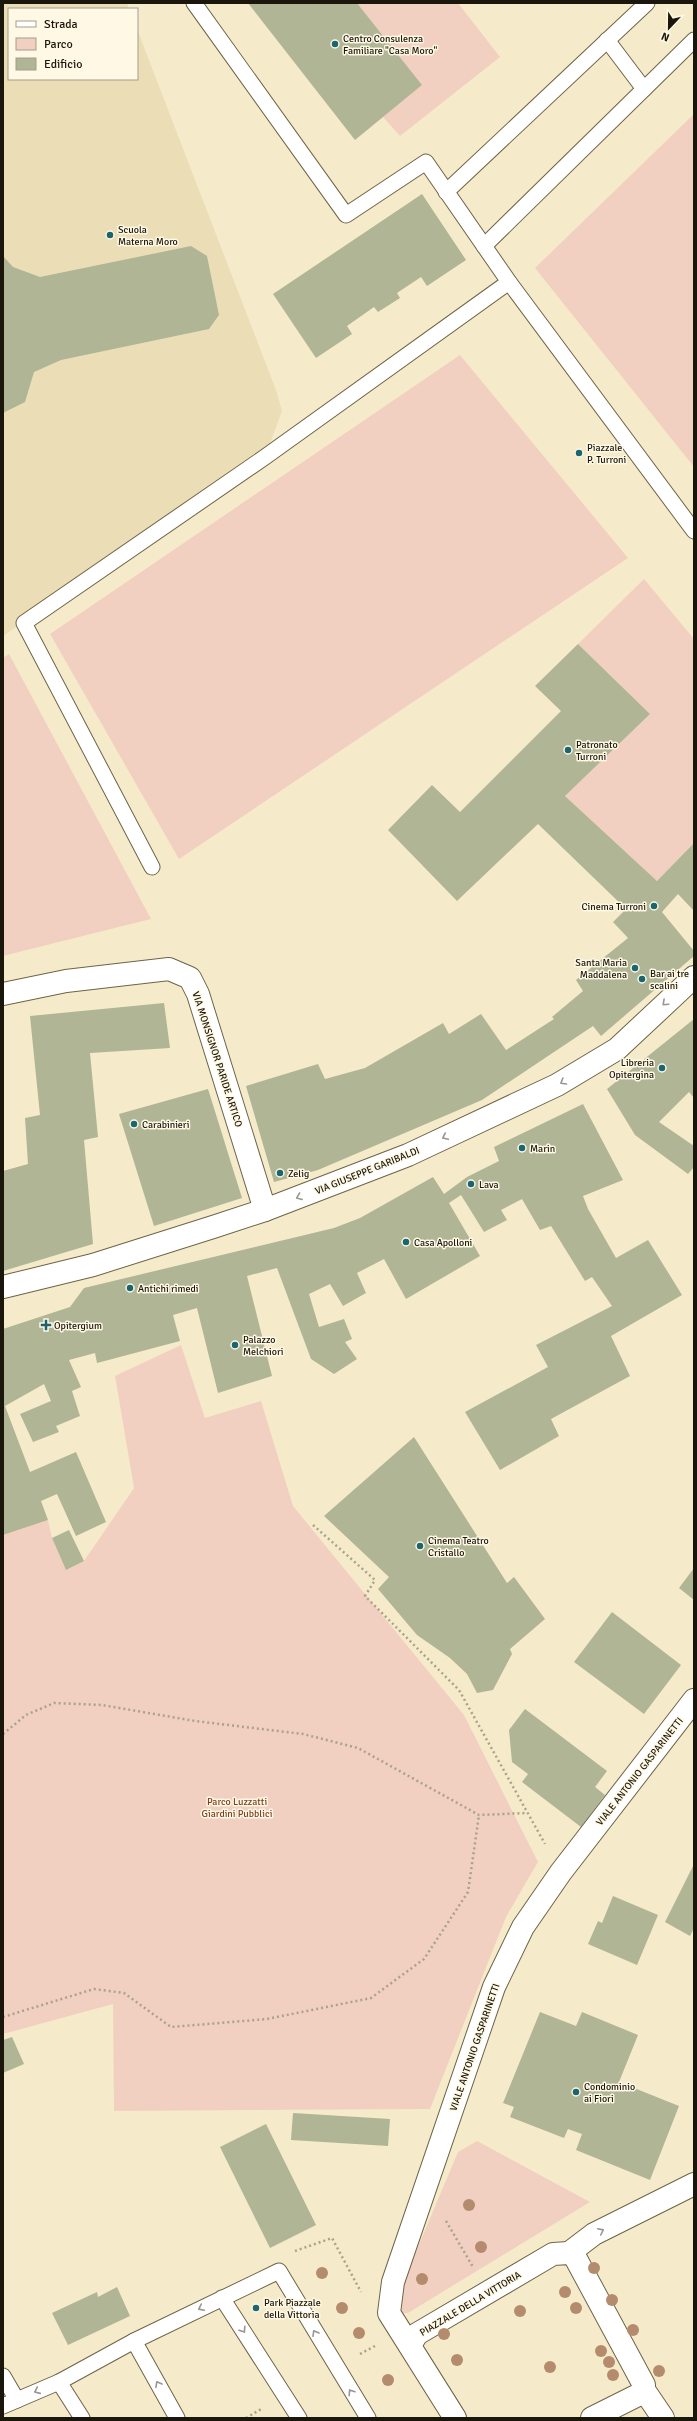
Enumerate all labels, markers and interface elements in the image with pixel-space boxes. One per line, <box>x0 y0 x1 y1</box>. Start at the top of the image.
legend <box>8 8 138 80</box>
north arrow <box>649 8 689 48</box>
text: Strada <box>44 17 78 32</box>
text: N <box>659 29 671 44</box>
place label: Centro Consulenza Familiare "Casa Moro" <box>343 33 437 57</box>
text: Parco <box>44 37 73 52</box>
marker: Centro Consulenza Familiare "Casa Moro" <box>330 39 340 49</box>
text: Edificio <box>44 57 82 72</box>
place label: Scuola Materna Moro <box>118 224 178 248</box>
marker: Scuola Materna Moro <box>105 230 115 240</box>
place label: Piazzale P. Turroni <box>587 442 626 466</box>
marker: Piazzale P. Turroni <box>574 448 584 458</box>
place label: Patronato Turroni <box>576 739 618 763</box>
marker: Patronato Turroni <box>563 745 573 755</box>
place label: Cinema Turroni <box>581 901 646 913</box>
marker: Cinema Turroni <box>649 901 659 911</box>
place label: Santa Maria Maddalena <box>575 957 627 981</box>
marker: Santa Maria Maddalena <box>630 963 640 973</box>
place label: Bar ai tre scalini <box>650 968 689 992</box>
marker: Bar ai tre scalini <box>637 974 647 984</box>
street label: VIA MONSIGNOR PARIDE ARTICO <box>189 990 245 1129</box>
one-way arrow <box>663 999 670 1006</box>
place label: Libreria Opitergina <box>609 1057 654 1081</box>
marker: Libreria Opitergina <box>657 1063 667 1073</box>
one-way arrow <box>560 1077 567 1084</box>
marker: Carabinieri <box>129 1119 139 1129</box>
place label: Carabinieri <box>142 1119 189 1131</box>
one-way arrow <box>442 1132 449 1140</box>
marker: Marin <box>517 1143 527 1153</box>
place label: Marin <box>530 1143 555 1155</box>
street label: VIA GIUSEPPE GARIBALDI <box>313 1144 421 1197</box>
marker: Zelig <box>275 1168 285 1178</box>
place label: Zelig <box>288 1168 309 1180</box>
marker: Lava <box>466 1179 476 1189</box>
place label: Lava <box>479 1179 499 1191</box>
one-way arrow <box>295 1192 302 1200</box>
marker: Casa Apolloni <box>401 1237 411 1247</box>
place label: Casa Apolloni <box>414 1237 472 1249</box>
marker: Antichi rimedi <box>125 1283 135 1293</box>
place label: Antichi rimedi <box>138 1283 198 1295</box>
marker: Opitergium <box>41 1320 51 1330</box>
place label: Opitergium <box>54 1320 102 1332</box>
place label: Palazzo Melchiori <box>243 1334 284 1358</box>
marker: Palazzo Melchiori <box>230 1340 240 1350</box>
place label: Cinema Teatro Cristallo <box>428 1535 489 1559</box>
marker: Cinema Teatro Cristallo <box>415 1541 425 1551</box>
street label: VIALE ANTONIO GASPARINETTI <box>594 1715 686 1828</box>
park label: Parco Luzzatti Giardini Pubblici <box>202 1796 272 1820</box>
street label: VIALE ANTONIO GASPARINETTI <box>447 1982 502 2113</box>
place label: Condominio ai Fiori <box>584 2081 635 2105</box>
marker: Condominio ai Fiori <box>571 2087 581 2097</box>
one-way arrow <box>596 2228 604 2236</box>
street label: PIAZZALE DELLA VITTORIA <box>418 2269 523 2339</box>
place label: Park Piazzale della Vittoria <box>264 2297 321 2321</box>
one-way arrow <box>198 2303 205 2311</box>
marker: Park Piazzale della Vittoria <box>251 2303 261 2313</box>
one-way arrow <box>239 2326 246 2333</box>
one-way arrow <box>313 2330 320 2337</box>
one-way arrow <box>155 2381 162 2388</box>
one-way arrow <box>34 2386 41 2394</box>
one-way arrow <box>349 2389 356 2396</box>

